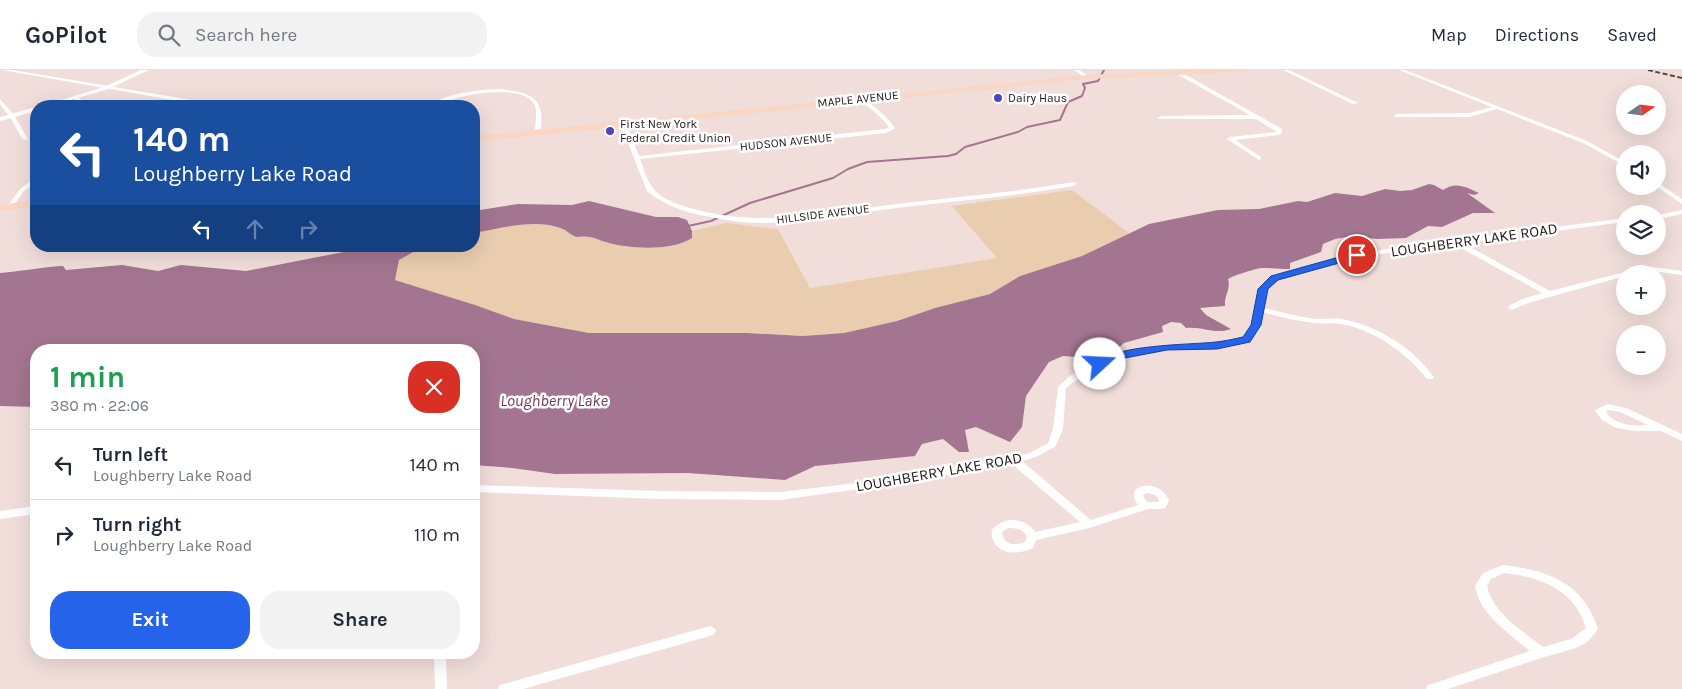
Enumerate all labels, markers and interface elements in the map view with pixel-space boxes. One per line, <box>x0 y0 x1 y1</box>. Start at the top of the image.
search box <box>137 12 487 57</box>
text: GoPilot <box>25 21 107 49</box>
icon: search <box>155 21 183 49</box>
text: Search here <box>195 24 297 46</box>
text: Map <box>1431 24 1467 46</box>
text: Directions <box>1495 24 1579 46</box>
text: Saved <box>1607 24 1657 46</box>
north arrow <box>1616 85 1666 135</box>
map controls <box>1616 85 1666 375</box>
street label: MAPLE AVENUE <box>817 88 899 110</box>
place label: Dairy Haus <box>1008 91 1067 105</box>
marker: Dairy Haus <box>992 92 1004 104</box>
place label: First New York Federal Credit Union <box>620 117 731 145</box>
text: 140 m <box>133 119 231 160</box>
icon: left <box>50 120 115 185</box>
marker: First New York Federal Credit Union <box>604 125 616 137</box>
street label: HUDSON AVENUE <box>739 130 833 154</box>
button: sound <box>1616 145 1666 195</box>
text: Loughberry Lake Road <box>133 161 352 187</box>
street label: HILLSIDE AVENUE <box>776 201 870 227</box>
button: layers <box>1616 205 1666 255</box>
icon: left <box>188 215 216 243</box>
icon: ahead <box>241 215 269 243</box>
icon: right <box>294 215 322 243</box>
street label: LOUGHBERRY LAKE ROAD <box>1389 219 1559 261</box>
pin <box>1336 234 1378 276</box>
icon: arrive <box>1343 241 1371 269</box>
button: + <box>1616 265 1666 315</box>
button: − <box>1616 325 1666 375</box>
position arrow <box>1073 337 1125 389</box>
text: 1 min <box>50 359 125 395</box>
button: close <box>408 361 460 413</box>
water label: Loughberry Lake <box>500 391 608 410</box>
text: 380 m · 22:06 <box>50 396 149 415</box>
text: Turn left <box>93 444 168 466</box>
street label: LOUGHBERRY LAKE ROAD <box>855 449 1023 495</box>
icon: left <box>50 451 78 479</box>
text: 140 m <box>410 454 460 476</box>
text: Loughberry Lake Road <box>93 466 252 485</box>
text: Turn right <box>93 514 182 536</box>
icon: right <box>50 521 78 549</box>
text: 110 m <box>414 524 460 546</box>
text: Loughberry Lake Road <box>93 536 252 555</box>
button: Exit <box>50 591 250 649</box>
button: Share <box>260 591 460 649</box>

